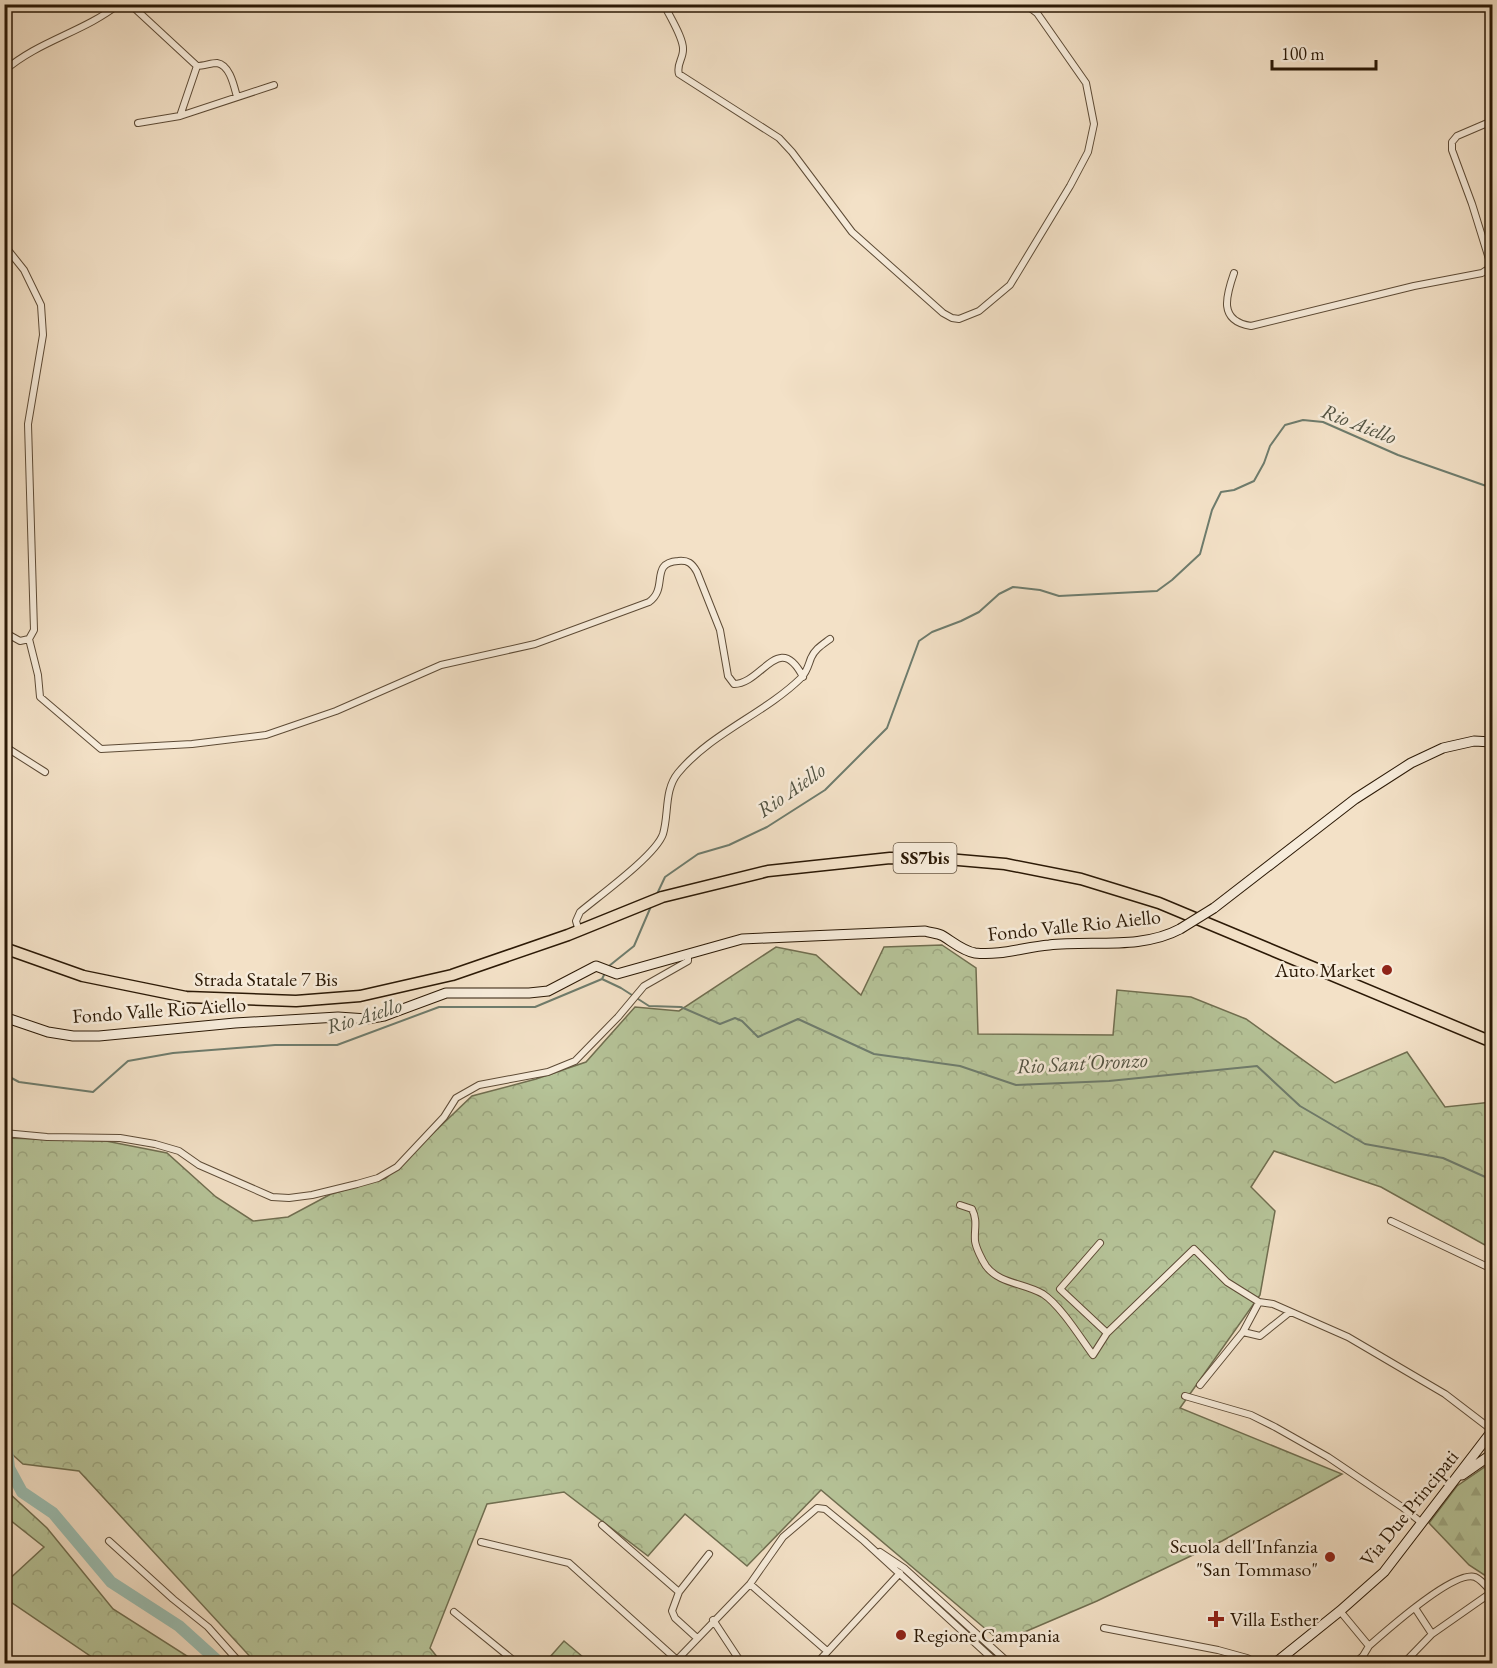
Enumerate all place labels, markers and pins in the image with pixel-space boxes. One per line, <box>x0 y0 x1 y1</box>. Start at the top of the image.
place label: Auto Market <box>1274 957 1376 983</box>
marker: Auto Market <box>1380 963 1394 977</box>
place label: Scuola dell'Infanzia "San Tommaso" <box>1170 1533 1318 1582</box>
marker: Scuola dell'Infanzia "San Tommaso" <box>1323 1550 1337 1564</box>
place label: Villa Esther <box>1230 1606 1319 1632</box>
marker: Villa Esther <box>1207 1610 1225 1628</box>
place label: Regione Campania <box>913 1622 1060 1648</box>
marker: Regione Campania <box>894 1628 908 1642</box>

